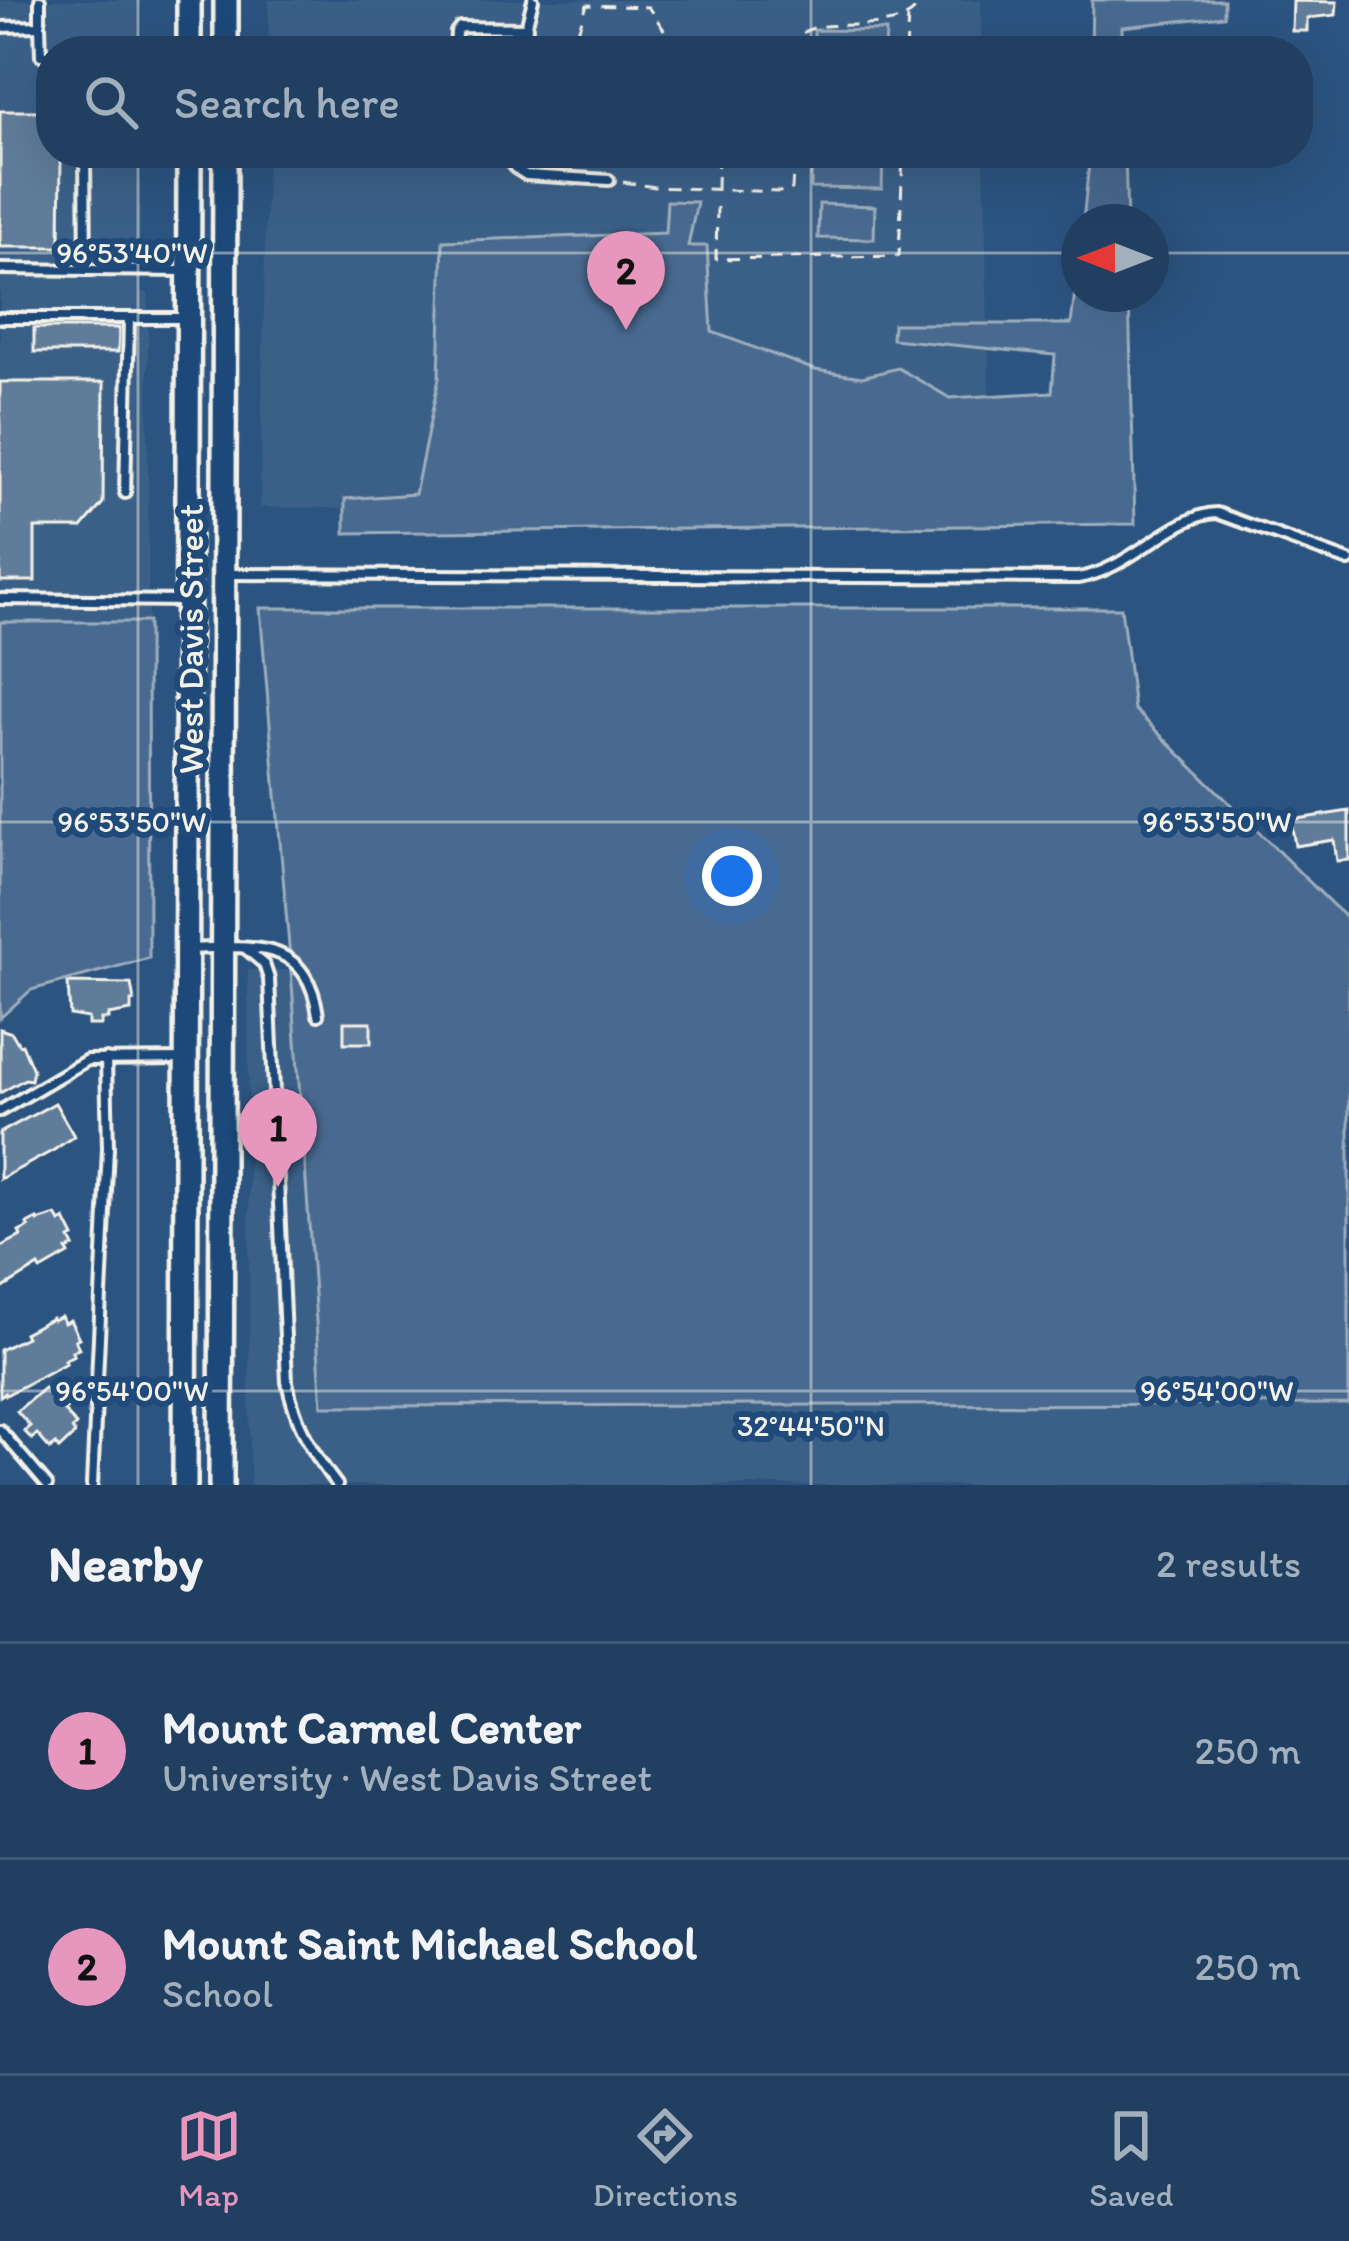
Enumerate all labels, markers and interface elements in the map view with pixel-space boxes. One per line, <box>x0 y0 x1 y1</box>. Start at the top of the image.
search box <box>36 36 1313 168</box>
icon: search <box>78 69 144 135</box>
text: Search here <box>174 75 400 129</box>
north arrow <box>1061 204 1169 312</box>
pin: 2 <box>587 231 665 330</box>
text: 96°53'40"W <box>56 234 208 271</box>
street label: West Davis Street <box>169 504 212 774</box>
text: 96°53'50"W <box>58 803 206 840</box>
text: 96°53'50"W <box>1143 803 1291 840</box>
your location <box>702 846 762 906</box>
pin: 1 <box>239 1088 317 1187</box>
text: 96°54'00"W <box>55 1372 209 1409</box>
text: 96°54'00"W <box>1140 1372 1294 1409</box>
text: 32°44'50"N <box>737 1407 885 1444</box>
text: Nearby <box>48 1533 203 1594</box>
text: 2 results <box>1156 1540 1301 1587</box>
text: Mount Carmel Center <box>162 1700 581 1754</box>
text: 1 <box>78 1727 96 1774</box>
text: 250 m <box>1194 1727 1301 1774</box>
text: University · West Davis Street <box>162 1754 652 1801</box>
text: Mount Saint Michael School <box>162 1916 697 1970</box>
text: 2 <box>77 1943 97 1990</box>
text: 250 m <box>1194 1943 1301 1990</box>
text: School <box>162 1970 273 2017</box>
tab: Map <box>176 2103 242 2214</box>
tab: Directions <box>593 2103 738 2214</box>
tab: Saved <box>1089 2103 1173 2214</box>

